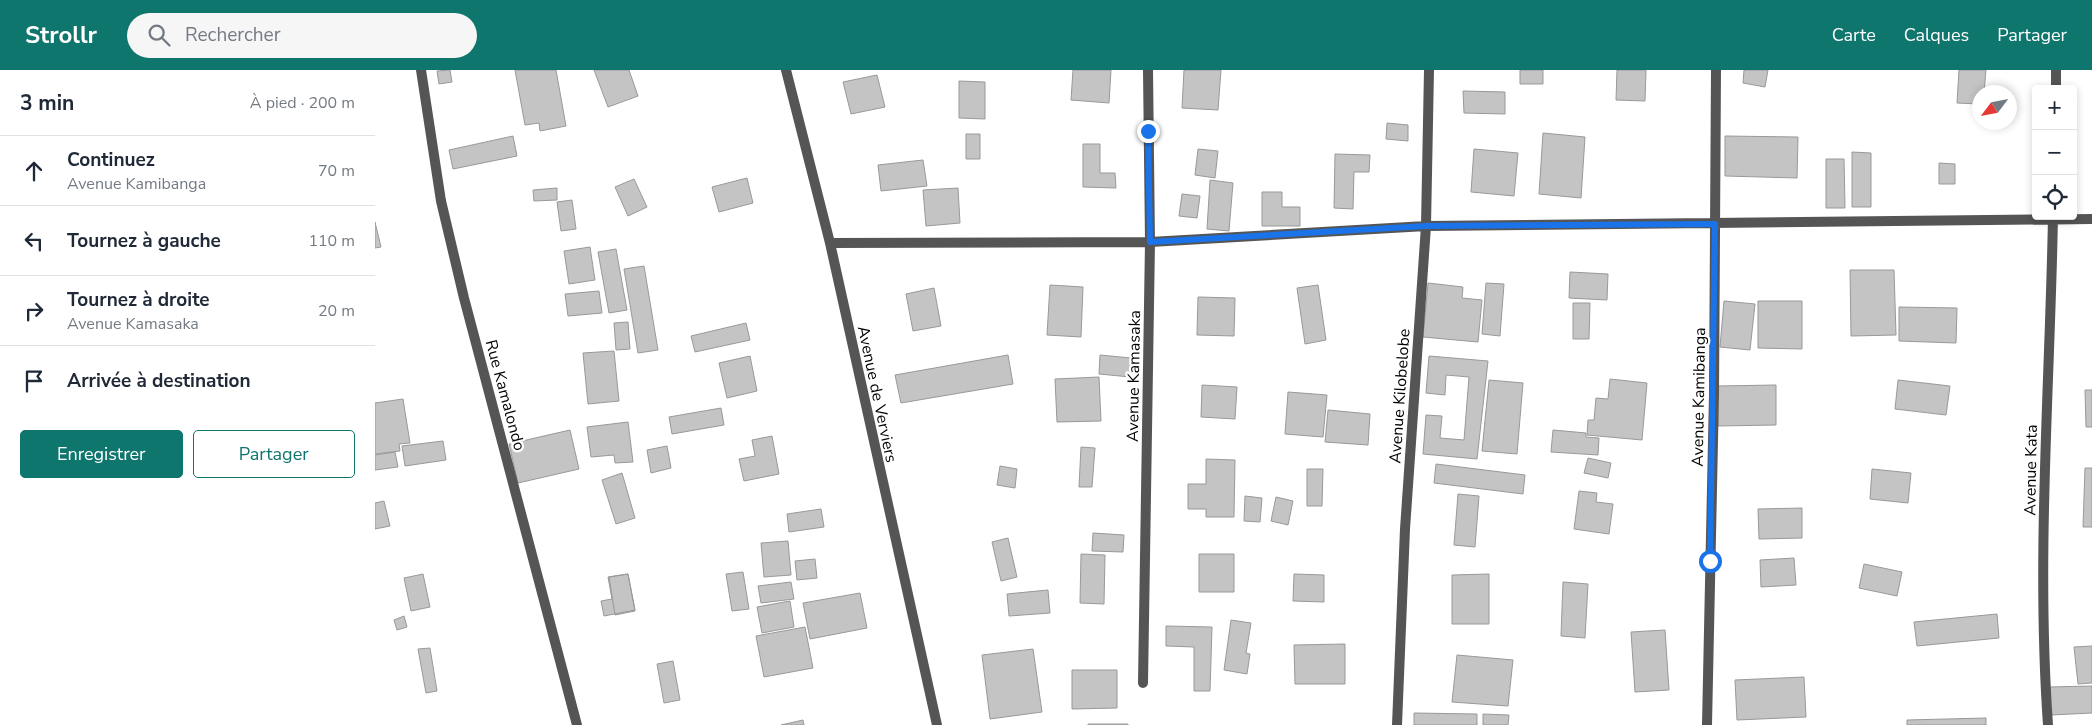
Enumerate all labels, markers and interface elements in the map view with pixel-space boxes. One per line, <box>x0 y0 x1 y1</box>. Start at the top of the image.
search box <box>127 13 477 58</box>
text: Strollr <box>25 19 97 51</box>
icon: search <box>145 21 173 49</box>
text: Rechercher <box>185 22 280 48</box>
text: Carte <box>1832 23 1876 47</box>
text: Calques <box>1904 23 1969 47</box>
text: Partager <box>1997 23 2067 47</box>
north arrow <box>1972 85 2017 130</box>
map controls <box>2032 85 2077 220</box>
button: + <box>2032 85 2077 130</box>
text: 3 min <box>20 89 74 117</box>
text: À pied · 200 m <box>250 92 355 114</box>
route end <box>1137 120 1160 143</box>
button: − <box>2032 130 2077 175</box>
text: Continuez <box>67 147 155 173</box>
icon: ahead <box>20 157 48 185</box>
text: 70 m <box>318 160 355 182</box>
text: Avenue Kamibanga <box>67 173 206 195</box>
button: locate <box>2032 175 2077 220</box>
icon: left <box>20 227 48 255</box>
text: Tournez à gauche <box>67 228 221 254</box>
text: 110 m <box>308 230 355 252</box>
text: Tournez à droite <box>67 287 210 313</box>
icon: right <box>20 297 48 325</box>
text: 20 m <box>318 300 355 322</box>
street label: Avenue Kamasaka <box>1122 310 1146 442</box>
text: Avenue Kamasaka <box>67 313 199 335</box>
street label: Avenue de Verviers <box>852 324 902 465</box>
street label: Avenue Kamibanga <box>1687 327 1711 467</box>
street label: Avenue Kilobelobe <box>1384 328 1416 464</box>
street label: Rue Kamalondo <box>480 337 530 453</box>
icon: arrive <box>20 367 48 395</box>
text: Arrivée à destination <box>67 368 251 394</box>
street label: Avenue Kata <box>2019 424 2043 516</box>
button: Enregistrer <box>20 430 183 478</box>
button: Partager <box>193 430 355 478</box>
route start <box>1699 550 1722 573</box>

